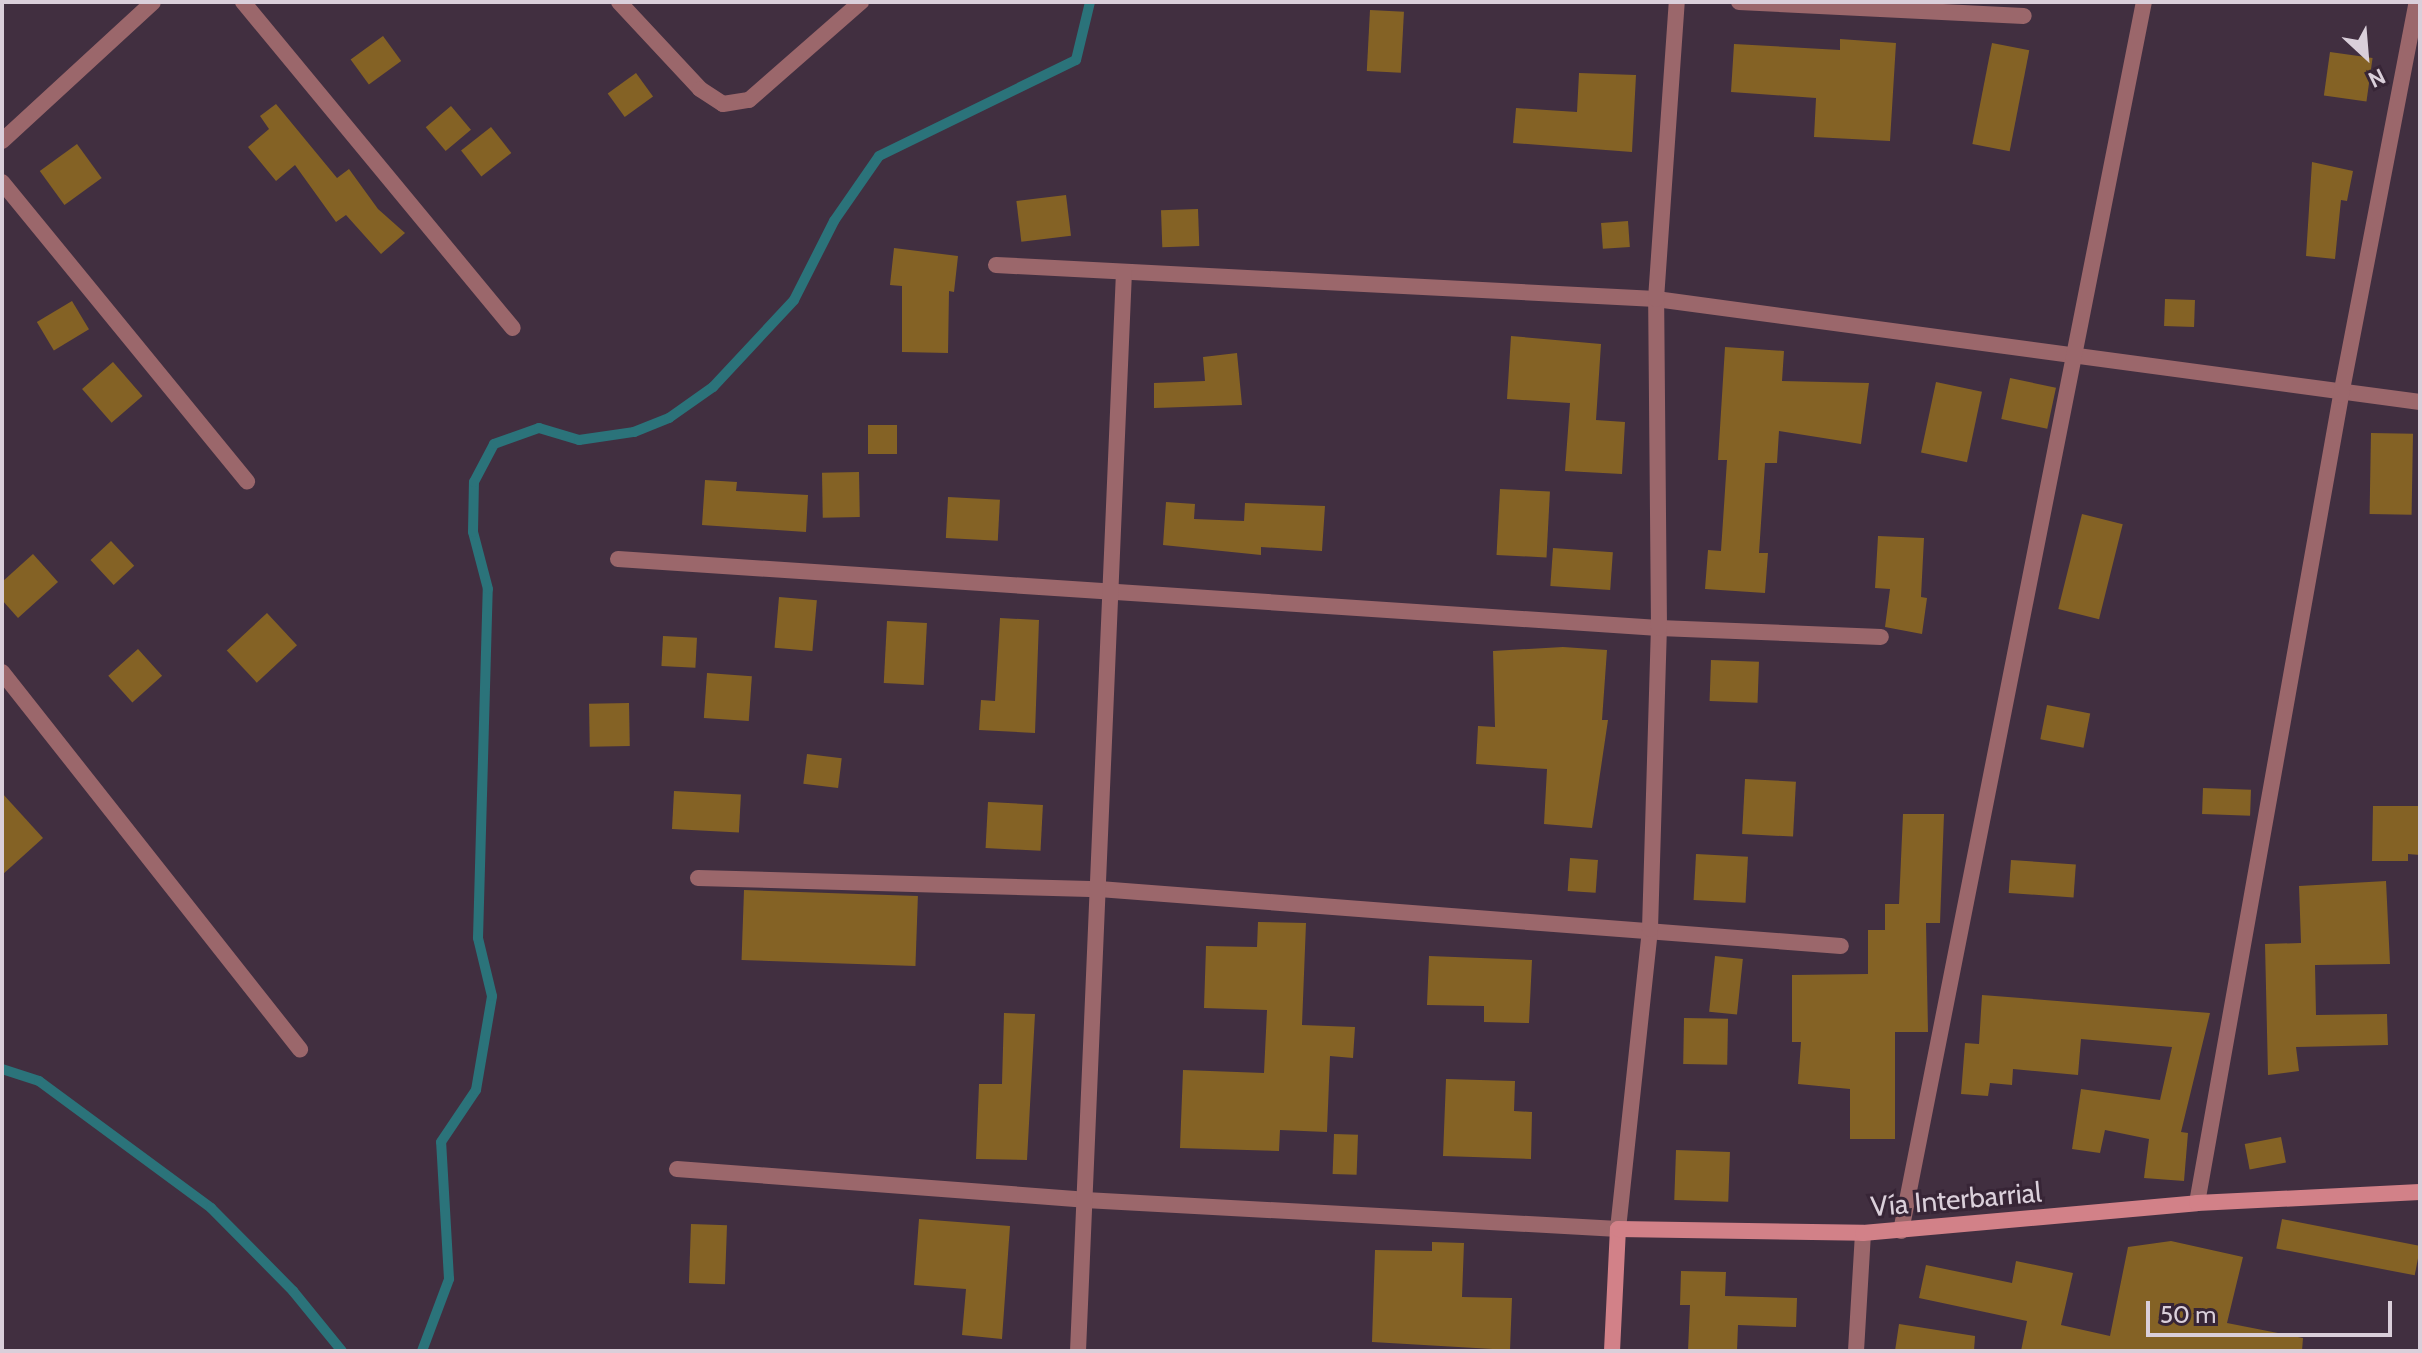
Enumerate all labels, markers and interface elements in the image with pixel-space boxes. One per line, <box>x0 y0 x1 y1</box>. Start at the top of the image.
north arrow <box>2326 16 2406 96</box>
text: N <box>2364 62 2390 94</box>
street label: Vía Interbarrial <box>1869 1175 2043 1223</box>
scale bar <box>2150 1285 2396 1335</box>
text: 50 m <box>2160 1300 2216 1329</box>

